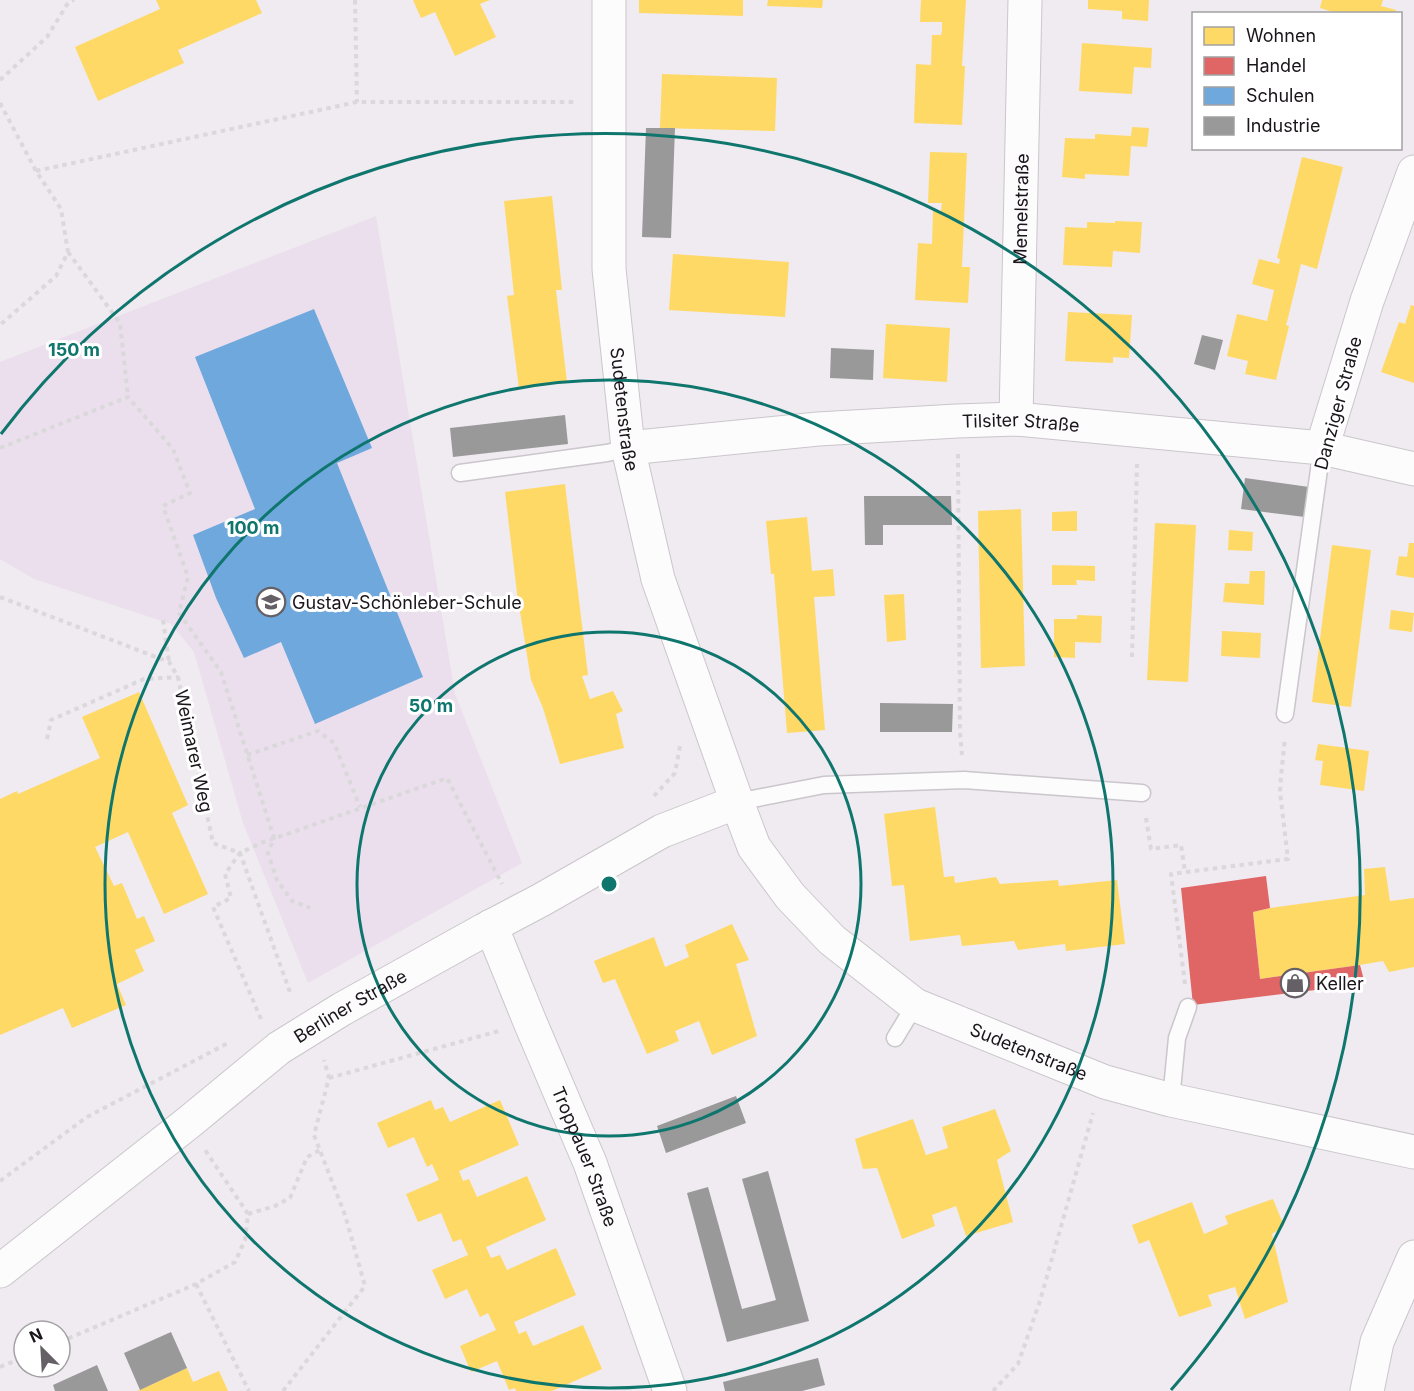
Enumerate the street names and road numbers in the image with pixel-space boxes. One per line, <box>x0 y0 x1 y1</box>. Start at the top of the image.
street label: Memelstraße <box>1009 153 1032 265</box>
street label: Danziger Straße <box>1310 334 1366 472</box>
street label: Sudetenstraße <box>607 346 643 473</box>
street label: Tilsiter Straße <box>961 408 1081 435</box>
street label: Weimarer Weg <box>171 688 217 814</box>
street label: Berliner Straße <box>290 965 410 1047</box>
street label: Sudetenstraße <box>967 1018 1091 1084</box>
street label: Troppauer Straße <box>548 1083 622 1229</box>

